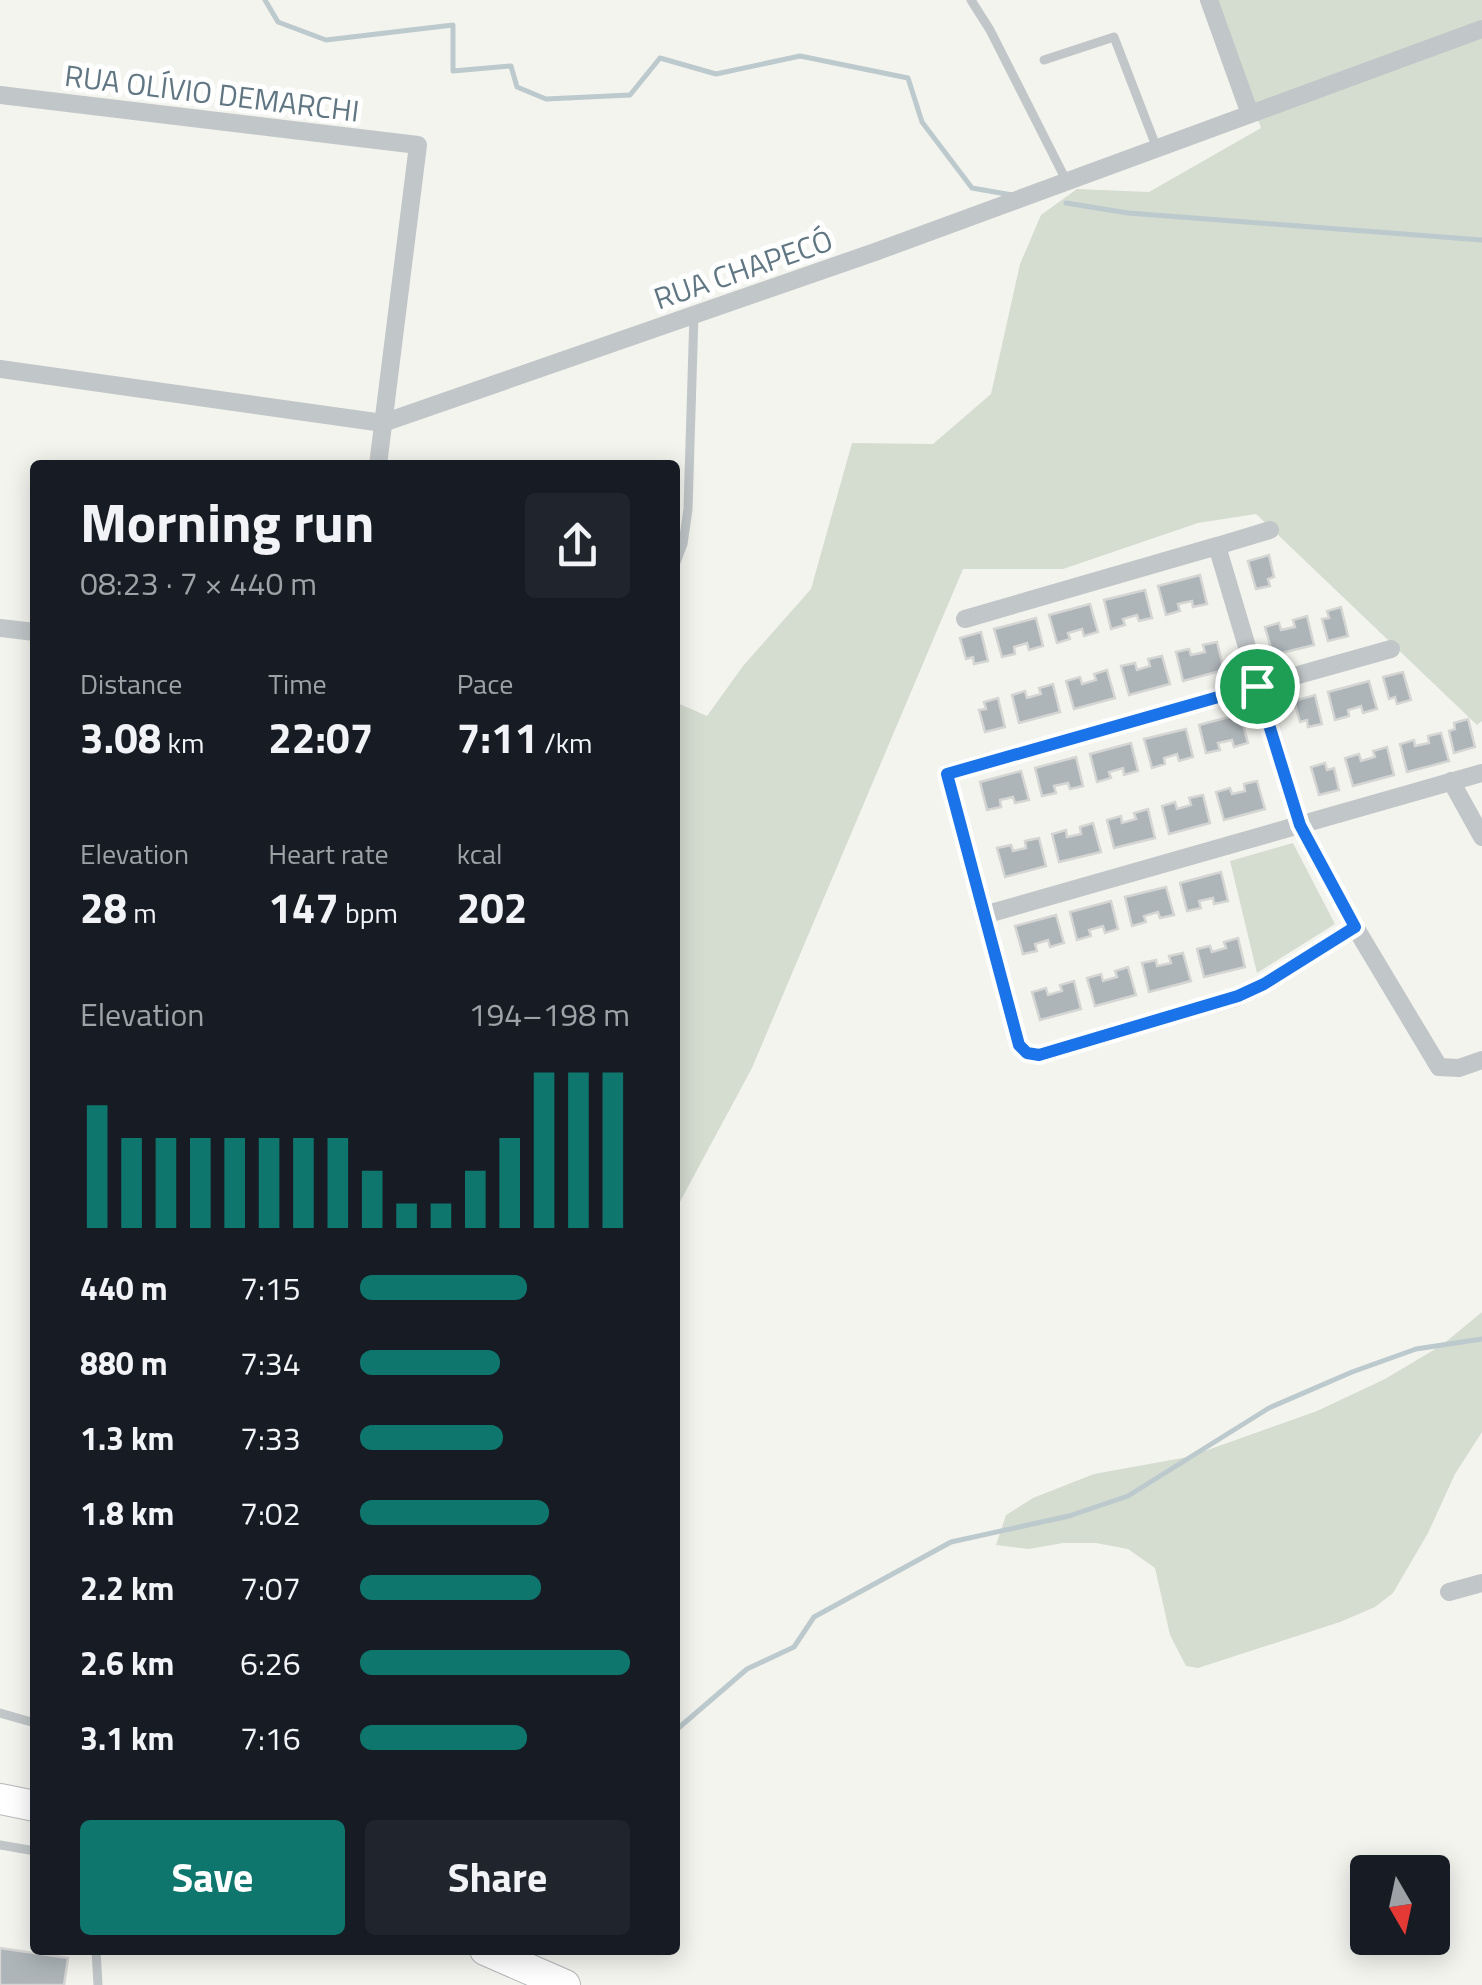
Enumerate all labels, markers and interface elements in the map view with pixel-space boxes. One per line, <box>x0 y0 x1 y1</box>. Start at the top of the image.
street label: RUA OLÍVIO DEMARCHI <box>62 52 362 134</box>
street label: RUA CHAPECÓ <box>647 217 839 321</box>
text: Morning run <box>80 480 374 563</box>
button: share <box>525 493 630 598</box>
text: 08:23 · 7 × 440 m <box>80 559 317 607</box>
pin <box>1215 644 1300 729</box>
icon: arrive <box>1230 659 1285 714</box>
text: Distance <box>80 662 182 705</box>
text: Time <box>268 662 327 705</box>
text: Pace <box>457 662 513 705</box>
text: 3.08 <box>80 705 161 769</box>
text: 22:07 <box>268 705 373 769</box>
text: 7:11 <box>457 705 538 769</box>
text: km <box>161 721 204 764</box>
text: /km <box>538 721 593 764</box>
text: Elevation <box>80 832 189 875</box>
text: Heart rate <box>268 832 389 875</box>
text: kcal <box>457 832 502 875</box>
text: 28 <box>80 875 127 939</box>
text: 147 <box>268 875 339 939</box>
text: 202 <box>457 875 527 939</box>
text: m <box>127 891 157 934</box>
text: bpm <box>339 891 398 934</box>
text: Elevation <box>80 990 204 1038</box>
text: 194–198 m <box>468 990 630 1038</box>
text: 440 m <box>80 1264 168 1312</box>
text: 7:15 <box>240 1264 301 1312</box>
text: 880 m <box>80 1339 168 1387</box>
text: 7:34 <box>240 1339 301 1387</box>
text: 1.3 km <box>80 1414 174 1462</box>
text: 7:33 <box>240 1414 301 1462</box>
text: 1.8 km <box>80 1489 174 1537</box>
text: 7:02 <box>240 1489 301 1537</box>
text: 2.2 km <box>80 1564 174 1612</box>
text: 7:07 <box>240 1564 301 1612</box>
text: 2.6 km <box>80 1639 174 1687</box>
text: 6:26 <box>240 1639 301 1687</box>
text: 3.1 km <box>80 1714 174 1762</box>
text: 7:16 <box>240 1714 301 1762</box>
button: Save <box>80 1820 345 1935</box>
button: Share <box>365 1820 630 1935</box>
north arrow <box>1350 1855 1450 1955</box>
map controls <box>1350 1855 1450 1955</box>

